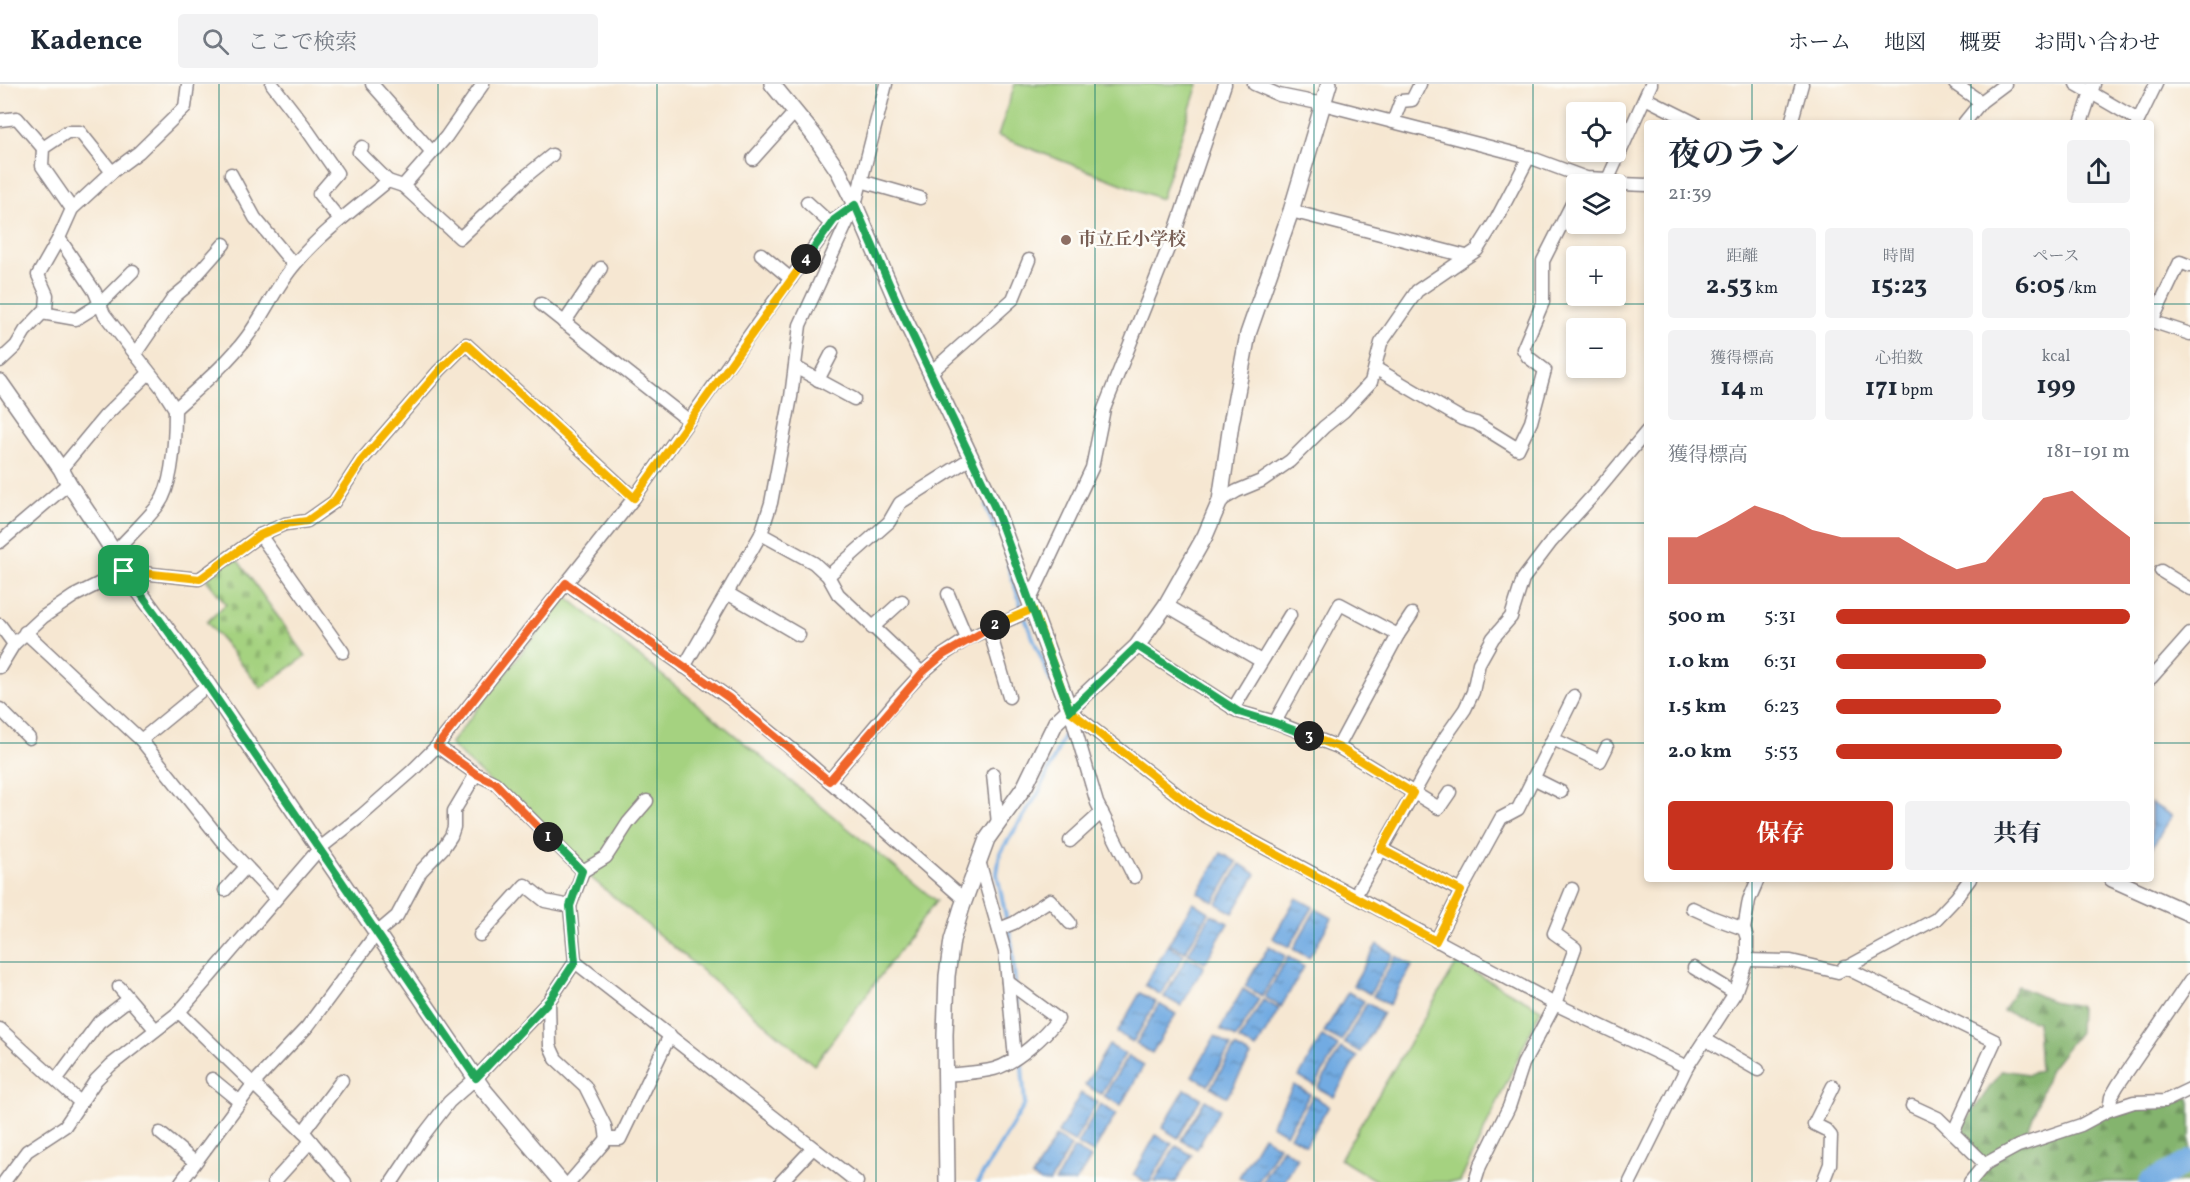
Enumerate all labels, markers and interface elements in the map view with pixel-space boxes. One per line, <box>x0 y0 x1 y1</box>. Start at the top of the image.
search box <box>178 14 598 68</box>
text: Kadence <box>30 22 142 61</box>
icon: search <box>199 25 232 58</box>
text: ここで検索 <box>247 28 357 59</box>
text: ホーム <box>1788 29 1851 58</box>
text: 地図 <box>1884 29 1926 58</box>
text: 概要 <box>1959 29 2001 58</box>
text: お問い合わせ <box>2034 29 2160 58</box>
map controls <box>1566 102 1626 378</box>
button: locate <box>1566 102 1626 162</box>
text: 夜のラン <box>1668 134 1800 180</box>
button: share <box>2067 140 2130 203</box>
button: layers <box>1566 174 1626 234</box>
text: 21:39 <box>1668 180 1711 208</box>
place label: 市立丘小学校 <box>1078 228 1186 253</box>
marker: 市立丘小学校 <box>1059 233 1073 247</box>
pin: 4 <box>791 244 821 274</box>
button: + <box>1566 246 1626 306</box>
text: 距離 <box>1726 246 1758 268</box>
text: 時間 <box>1883 246 1915 268</box>
text: ペース <box>2032 246 2080 268</box>
text: 4 <box>801 248 811 270</box>
text: 2.53 <box>1706 268 1752 304</box>
text: 15:23 <box>1871 268 1927 304</box>
text: 6:05 <box>2015 268 2065 304</box>
text: km <box>1752 278 1778 300</box>
text: /km <box>2065 278 2097 300</box>
button: − <box>1566 318 1626 378</box>
text: kcal <box>2042 346 2070 368</box>
text: 獲得標高 <box>1710 348 1774 370</box>
text: 心拍数 <box>1875 348 1923 370</box>
text: 199 <box>2036 368 2076 404</box>
text: 14 <box>1720 370 1746 406</box>
text: 171 <box>1865 370 1898 406</box>
text: m <box>1746 380 1764 402</box>
text: bpm <box>1898 380 1933 402</box>
text: 181–191 m <box>2046 438 2130 466</box>
text: 獲得標高 <box>1668 442 1748 470</box>
pin <box>98 545 149 596</box>
icon: arrive <box>107 554 140 587</box>
text: 500 m <box>1668 603 1726 631</box>
text: 5:31 <box>1764 603 1796 631</box>
pin: 2 <box>980 610 1010 640</box>
text: 2 <box>991 614 999 636</box>
text: 1.0 km <box>1668 648 1730 676</box>
text: 6:31 <box>1764 648 1797 676</box>
text: 1.5 km <box>1668 693 1727 721</box>
text: 6:23 <box>1764 693 1799 721</box>
pin: 3 <box>1294 721 1324 751</box>
text: 3 <box>1305 725 1313 747</box>
text: 2.0 km <box>1668 738 1732 766</box>
text: 5:53 <box>1764 738 1798 766</box>
button: 保存 <box>1668 801 1893 870</box>
button: 共有 <box>1905 801 2130 870</box>
pin: 1 <box>533 822 563 852</box>
text: 1 <box>545 826 551 848</box>

